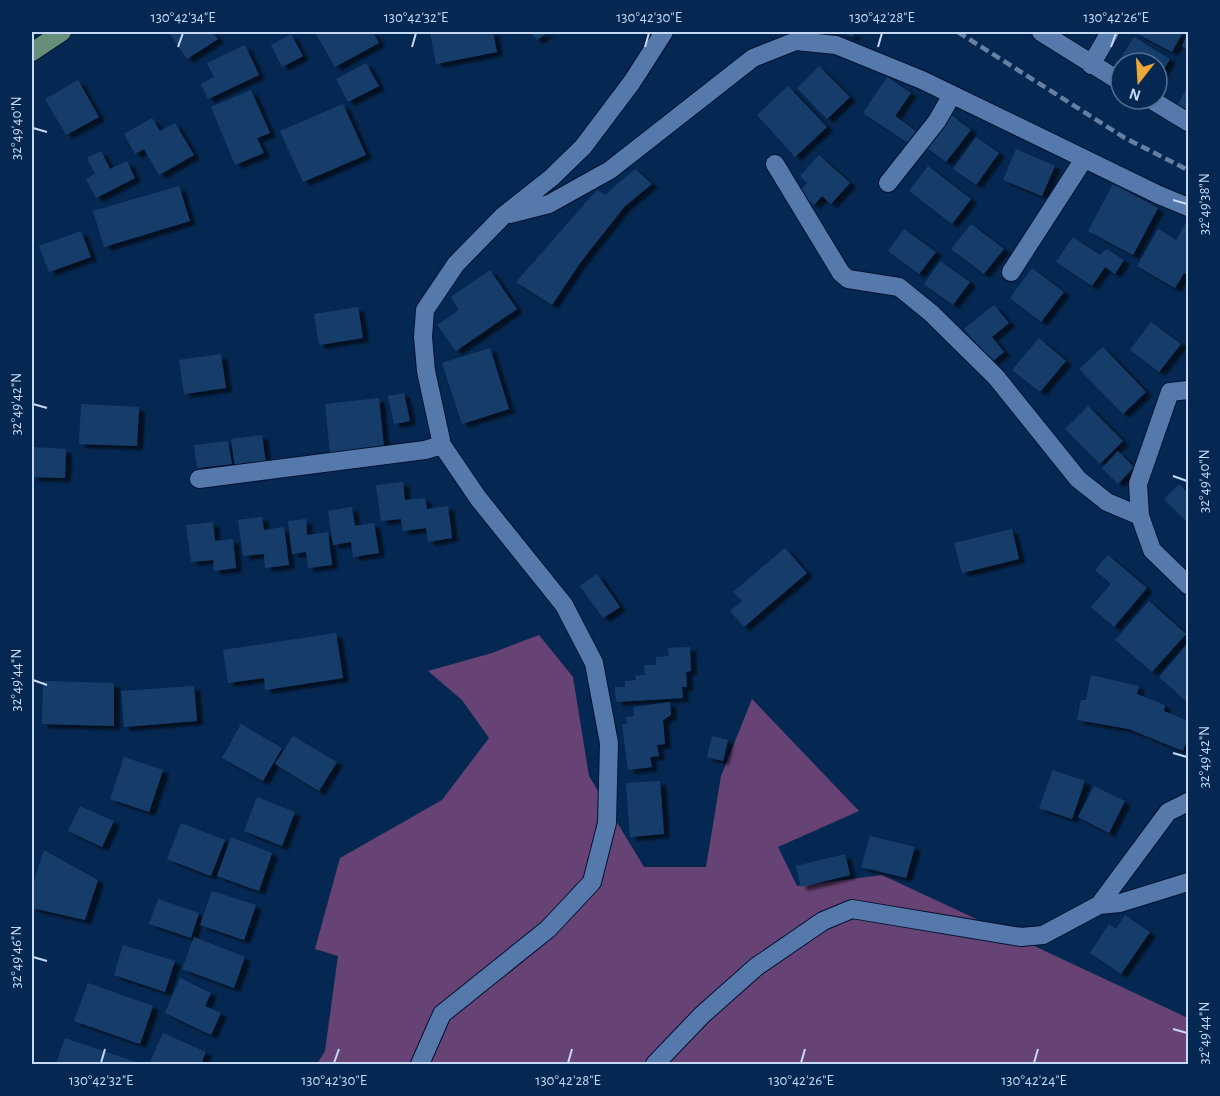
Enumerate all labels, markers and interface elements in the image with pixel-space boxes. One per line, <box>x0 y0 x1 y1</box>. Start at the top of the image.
text: 130°42'34"E <box>150 10 216 25</box>
text: 130°42'32"E <box>384 10 448 25</box>
text: 130°42'30"E <box>616 10 682 25</box>
text: 130°42'28"E <box>849 10 915 25</box>
text: 130°42'26"E <box>1083 10 1149 25</box>
north arrow <box>1109 51 1169 111</box>
text: N <box>1127 85 1143 104</box>
text: 32°49'40"N <box>9 96 24 160</box>
text: 32°49'38"N <box>1197 173 1212 235</box>
text: 32°49'42"N <box>9 373 24 435</box>
text: 32°49'40"N <box>1197 449 1212 513</box>
text: 32°49'44"N <box>9 648 24 712</box>
text: 32°49'42"N <box>1197 726 1212 788</box>
text: 32°49'46"N <box>9 926 24 988</box>
text: 32°49'44"N <box>1197 1001 1212 1065</box>
text: 130°42'32"E <box>69 1073 133 1088</box>
text: 130°42'30"E <box>301 1073 367 1088</box>
text: 130°42'28"E <box>535 1073 601 1088</box>
text: 130°42'26"E <box>768 1073 834 1088</box>
text: 130°42'24"E <box>1001 1073 1067 1088</box>

